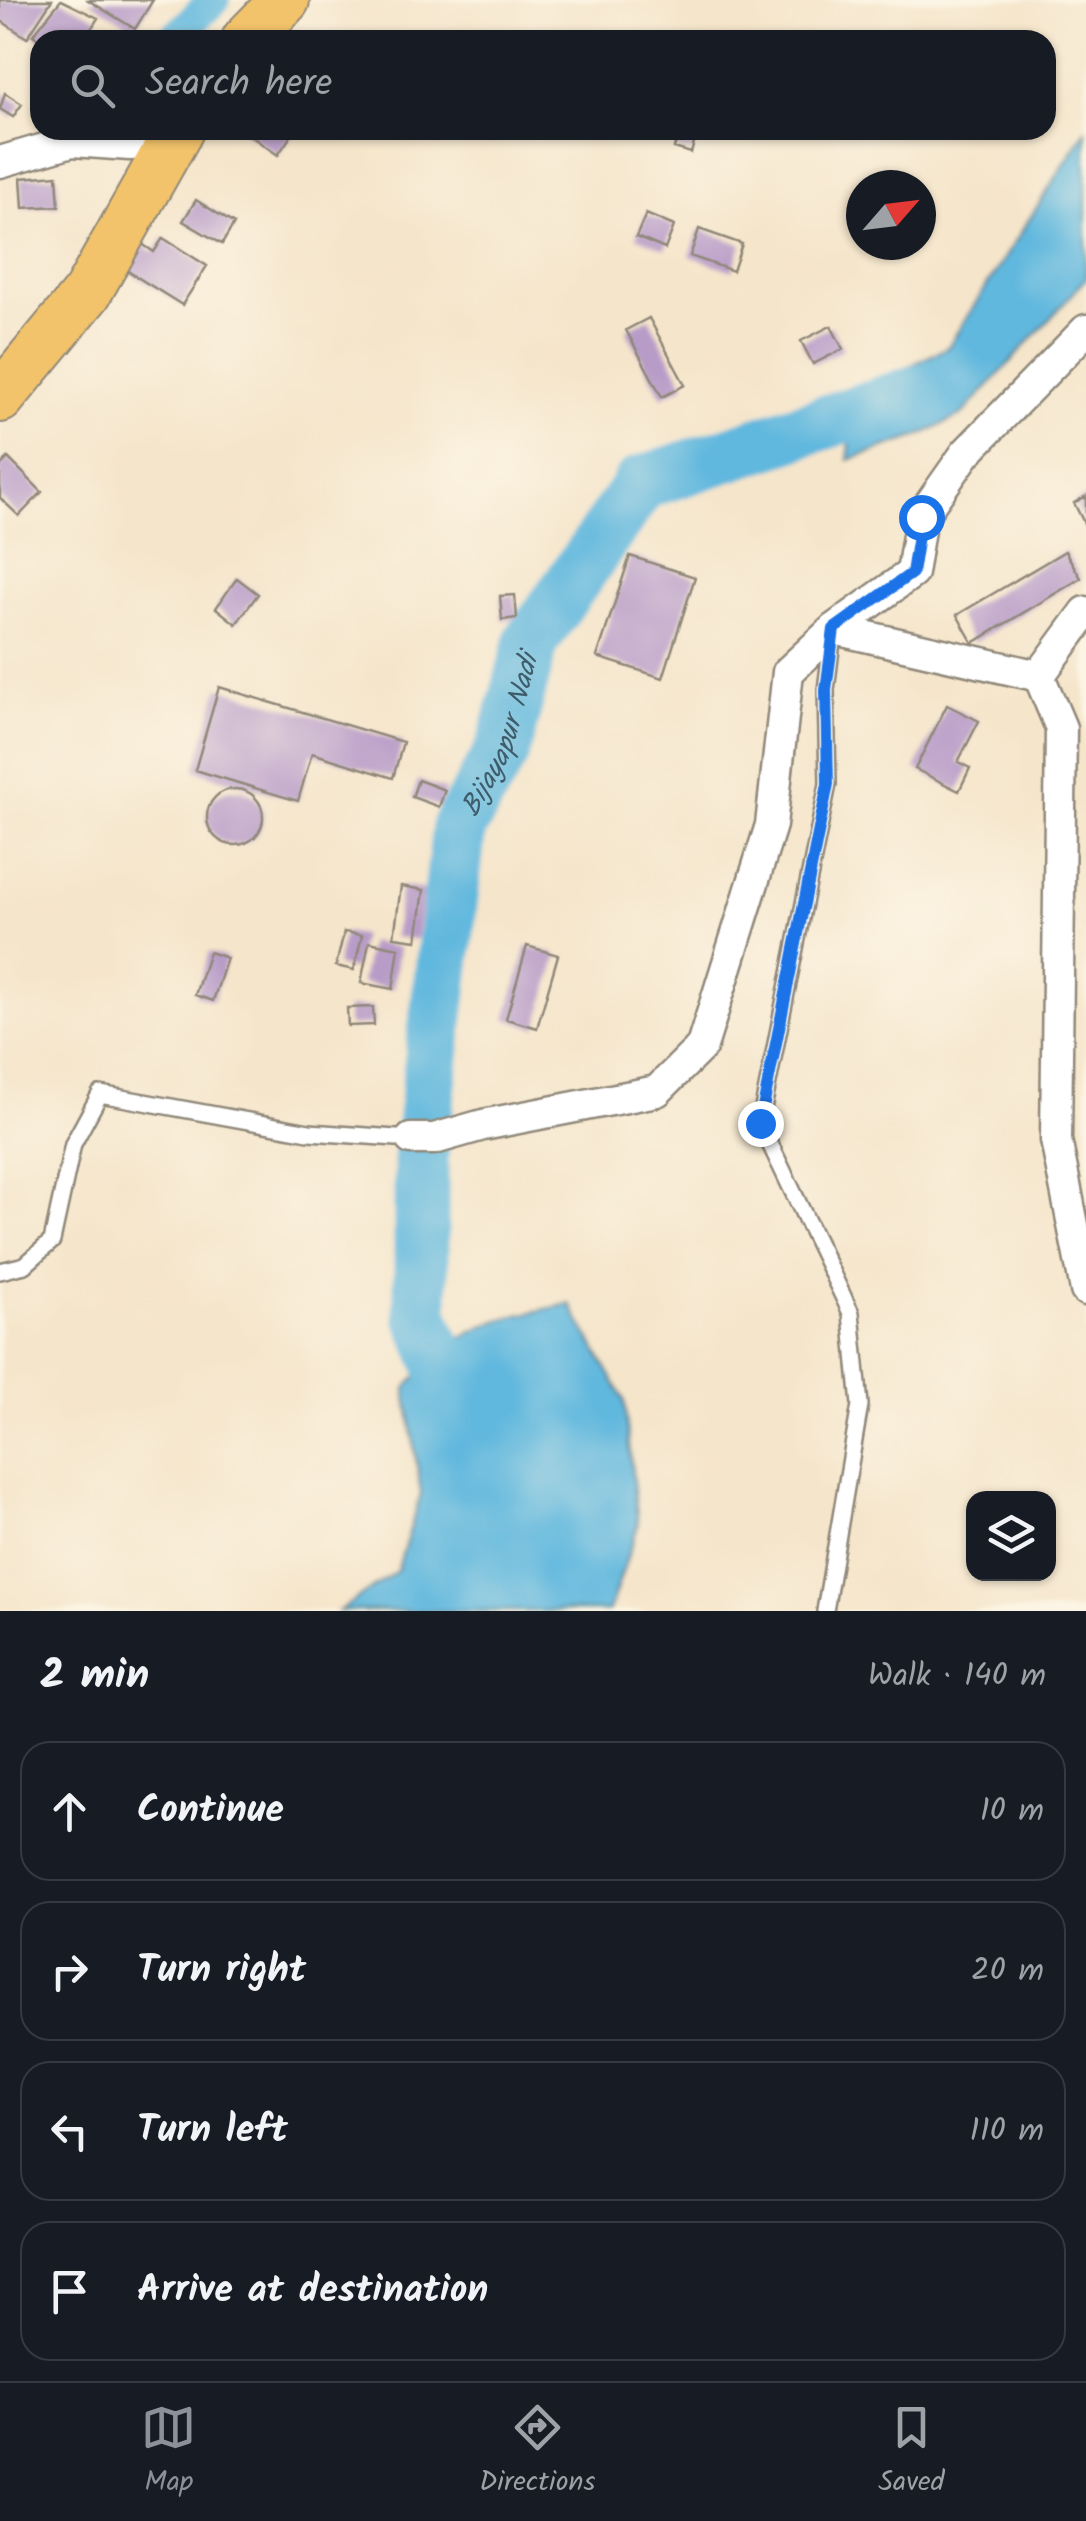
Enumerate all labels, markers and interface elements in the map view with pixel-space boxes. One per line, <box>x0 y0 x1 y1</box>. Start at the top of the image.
search box <box>30 30 1056 140</box>
text: Search here <box>145 55 332 115</box>
icon: search <box>65 58 120 113</box>
north arrow <box>846 170 936 260</box>
route start <box>899 495 945 541</box>
water label: Bijayapur Nadi <box>450 644 554 825</box>
route end <box>738 1101 784 1147</box>
map controls <box>966 1491 1056 1581</box>
button: layers <box>966 1491 1056 1581</box>
text: 2 min <box>40 1643 149 1710</box>
text: Walk · 140 m <box>868 1651 1046 1702</box>
text: Continue <box>137 1781 284 1841</box>
icon: ahead <box>42 1784 97 1839</box>
text: 10 m <box>980 1786 1044 1837</box>
text: Turn right <box>137 1941 306 2001</box>
icon: right <box>42 1944 97 1999</box>
text: 20 m <box>971 1946 1044 1997</box>
text: Turn left <box>137 2101 288 2161</box>
icon: left <box>42 2104 97 2159</box>
text: 110 m <box>970 2106 1044 2157</box>
text: Arrive at destination <box>137 2261 488 2321</box>
icon: arrive <box>42 2264 97 2319</box>
tab: Map <box>141 2400 196 2505</box>
tab: Directions <box>479 2400 595 2505</box>
tab: Saved <box>878 2400 945 2505</box>

